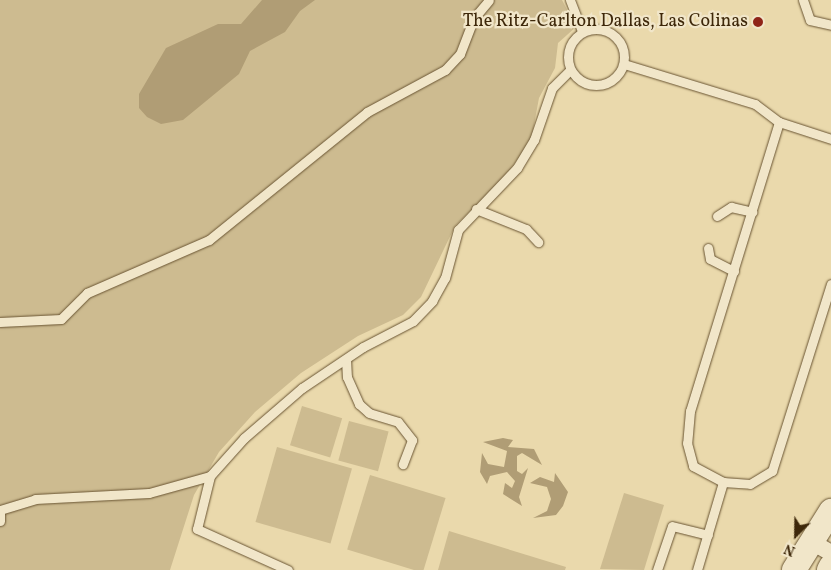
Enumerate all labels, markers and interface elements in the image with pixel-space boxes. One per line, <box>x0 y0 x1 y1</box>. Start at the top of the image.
place label: The Ritz-Carlton Dallas, Las Colinas <box>463 11 748 33</box>
marker: The Ritz-Carlton Dallas, Las Colinas <box>752 16 764 28</box>
north arrow <box>771 510 821 560</box>
text: N <box>782 539 798 560</box>

